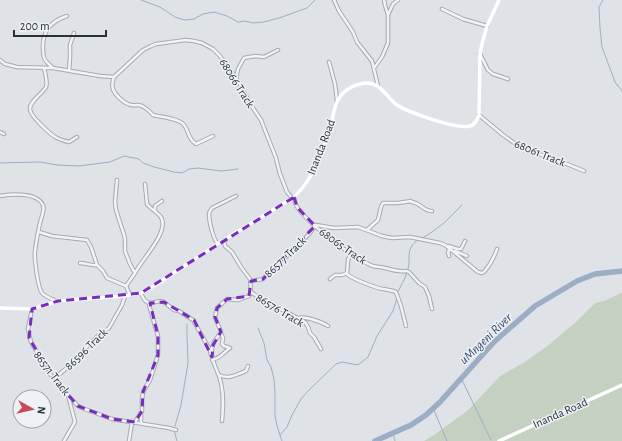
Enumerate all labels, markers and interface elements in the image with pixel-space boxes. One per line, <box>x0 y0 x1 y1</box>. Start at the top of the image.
scale bar <box>14 12 106 38</box>
text: 200 m <box>20 20 50 32</box>
street label: 68066 Track <box>217 56 257 110</box>
street label: Inanda Road <box>305 118 337 176</box>
street label: 68061 Track <box>513 137 568 169</box>
street label: 68065 Track <box>317 225 369 267</box>
street label: 86577 Track <box>262 234 309 280</box>
street label: 86576 Track <box>254 291 306 329</box>
water label: uMngeni River <box>457 311 515 367</box>
street label: 86596 Track <box>62 326 110 372</box>
street label: 86571 Track <box>32 349 73 398</box>
north arrow <box>12 389 52 429</box>
street label: Inanda Road <box>531 396 589 430</box>
text: N <box>35 406 47 415</box>

